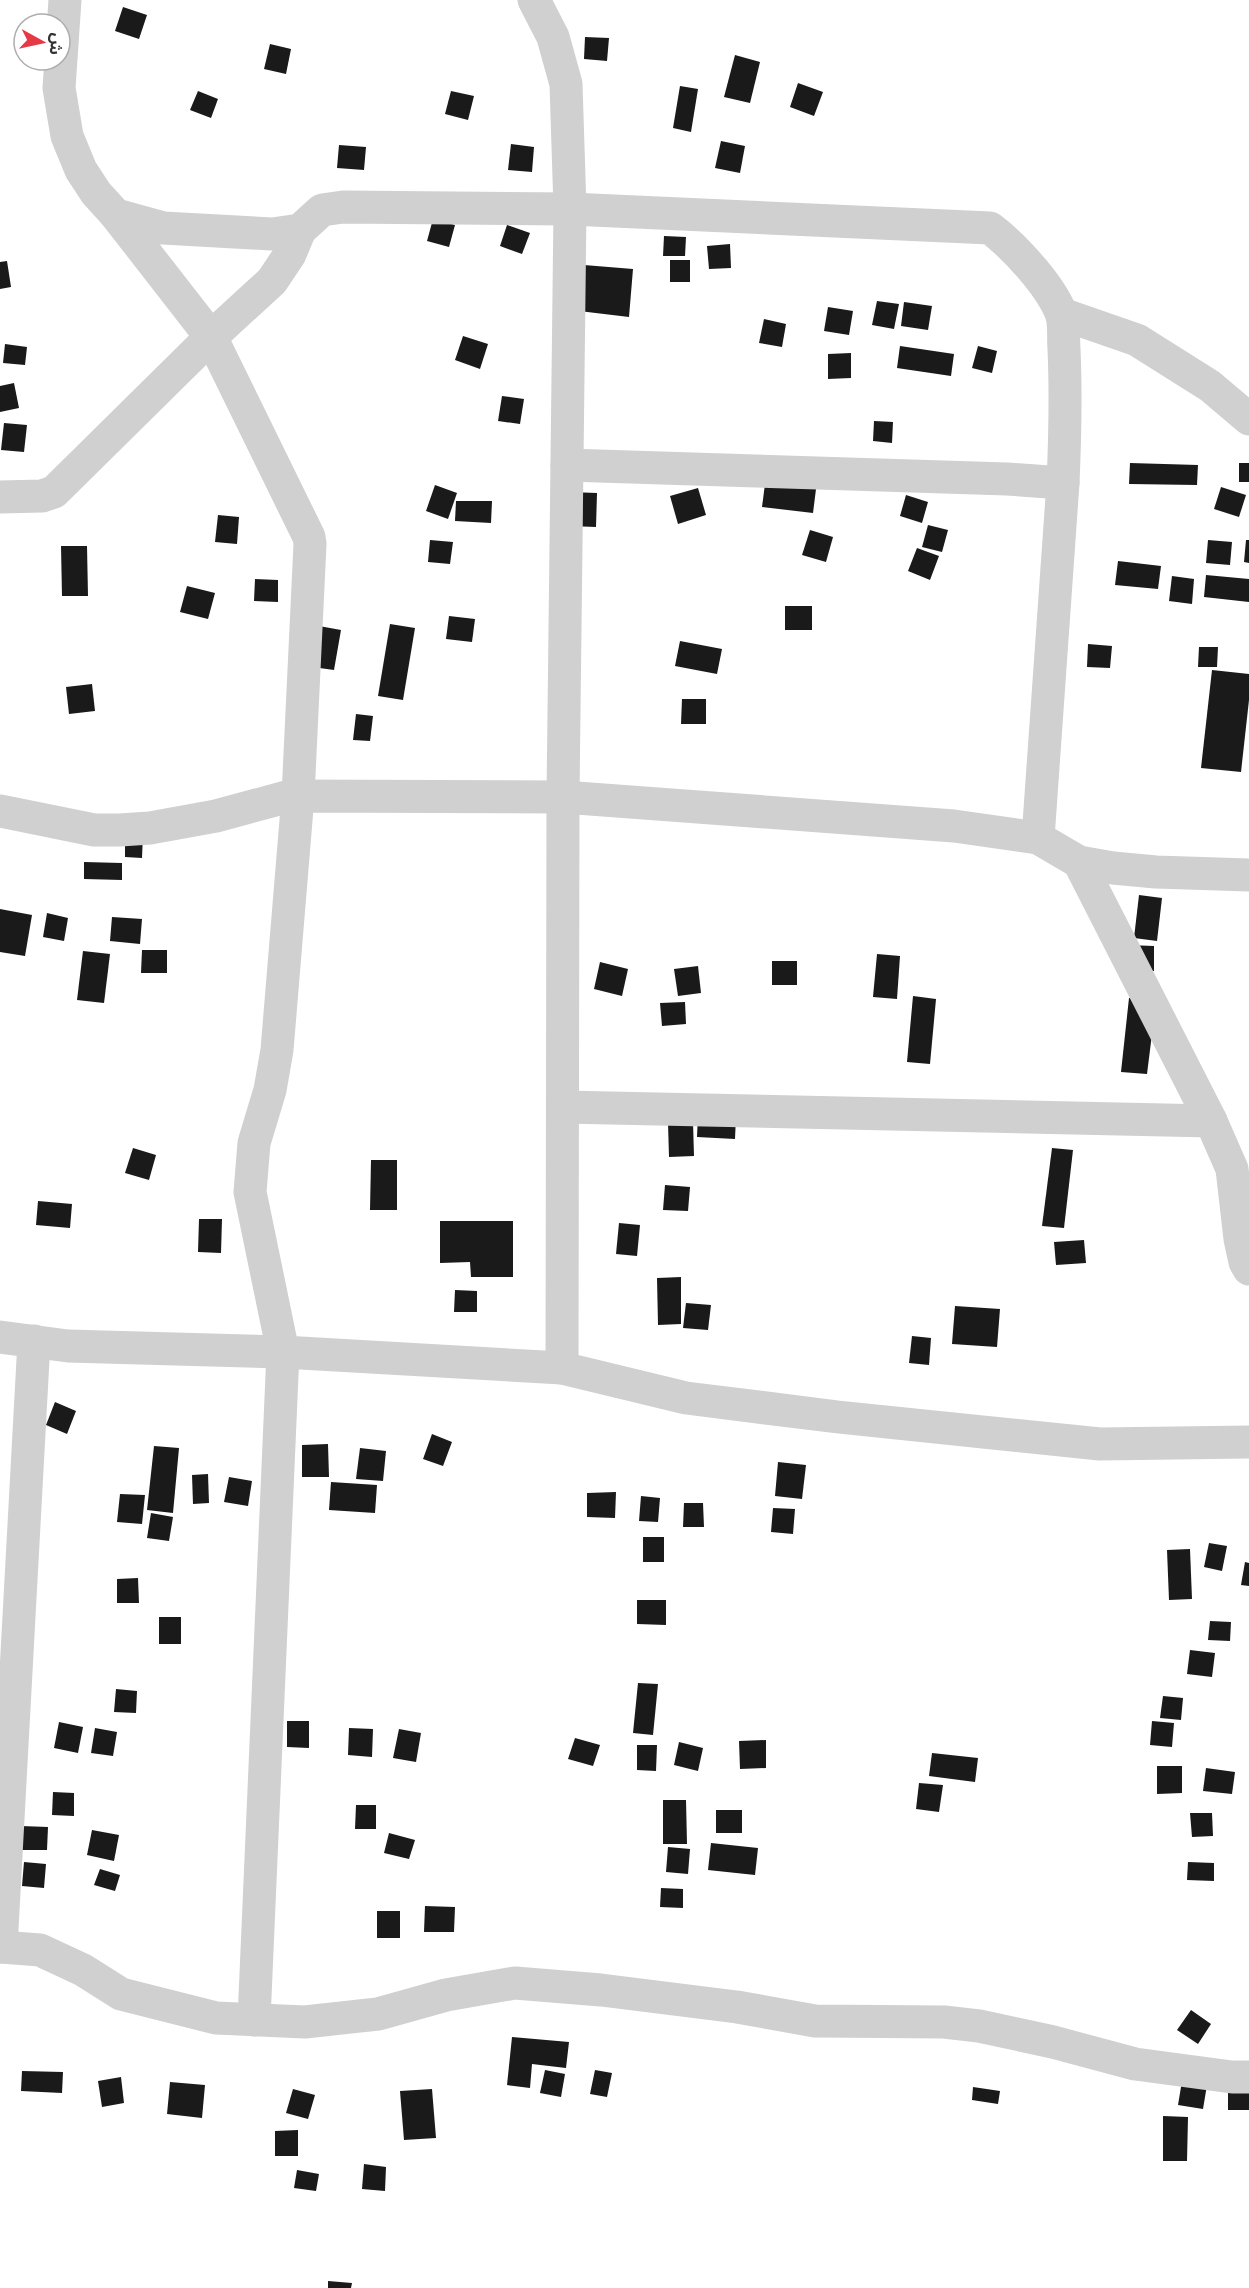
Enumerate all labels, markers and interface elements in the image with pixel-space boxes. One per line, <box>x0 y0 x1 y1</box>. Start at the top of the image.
north arrow <box>12 12 72 72</box>
text: ش <box>45 32 67 56</box>

